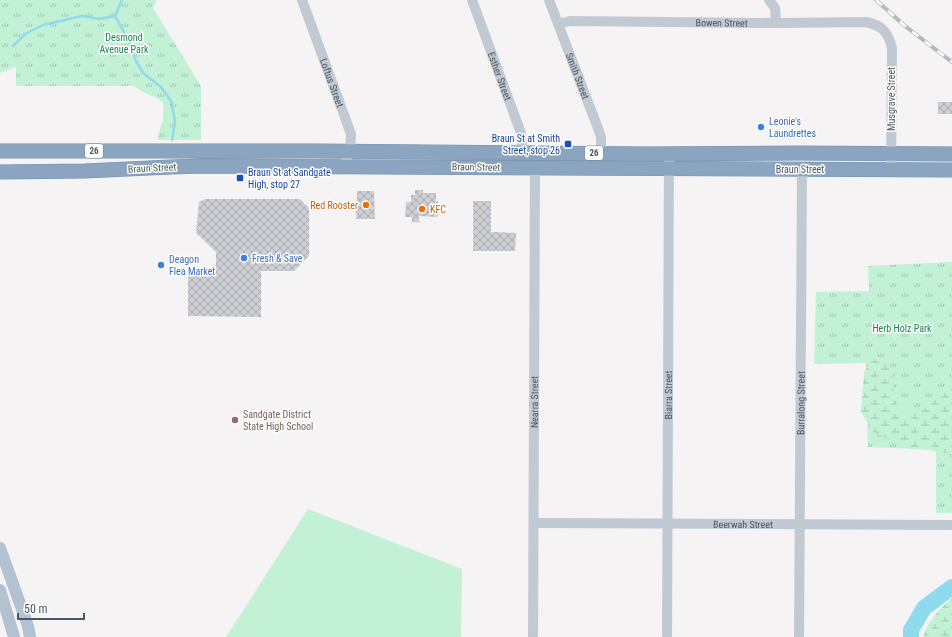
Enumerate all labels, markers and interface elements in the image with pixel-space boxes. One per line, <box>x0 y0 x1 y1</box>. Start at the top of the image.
street label: Bowen Street <box>695 17 748 28</box>
park label: Desmond Avenue Park <box>100 32 149 55</box>
street label: Esther Street <box>486 50 514 102</box>
street label: Smith Street <box>564 51 592 100</box>
street label: Loftus Street <box>318 57 346 109</box>
street label: Musgrave Street <box>886 67 897 131</box>
place label: Leonie's Laundrettes <box>769 116 816 139</box>
marker: Leonie's Laundrettes <box>756 122 766 132</box>
place label: Braun St at Smith Street, stop 26 <box>492 133 560 156</box>
marker: Braun St at Smith Street, stop 26 <box>563 139 573 149</box>
road number: 26 <box>85 144 103 158</box>
road number: 26 <box>585 146 603 160</box>
street label: Braun Street <box>127 161 177 175</box>
street label: Braun Street <box>452 161 500 173</box>
street label: Braun Street <box>776 164 824 175</box>
place label: Braun St at Sandgate High, stop 27 <box>248 167 331 190</box>
marker: Braun St at Sandgate High, stop 27 <box>235 173 245 183</box>
place label: Red Rooster <box>310 200 358 211</box>
marker: Red Rooster <box>361 200 371 210</box>
marker: KFC <box>417 204 427 214</box>
place label: KFC <box>430 204 446 215</box>
marker: Fresh & Save <box>239 253 249 263</box>
place label: Fresh & Save <box>252 253 303 264</box>
place label: Deagon Flea Market <box>169 254 215 277</box>
marker: Deagon Flea Market <box>156 260 166 270</box>
park label: Herb Holz Park <box>872 323 932 334</box>
street label: Biarra Street <box>662 370 674 420</box>
street label: Burralong Street <box>795 371 806 435</box>
street label: Nearra Street <box>528 376 540 428</box>
place label: Sandgate District State High School <box>243 409 313 432</box>
marker: Sandgate District State High School <box>230 415 240 425</box>
street label: Beerwah Street <box>713 518 773 530</box>
scale bar <box>18 595 84 621</box>
text: 50 m <box>24 602 48 616</box>

